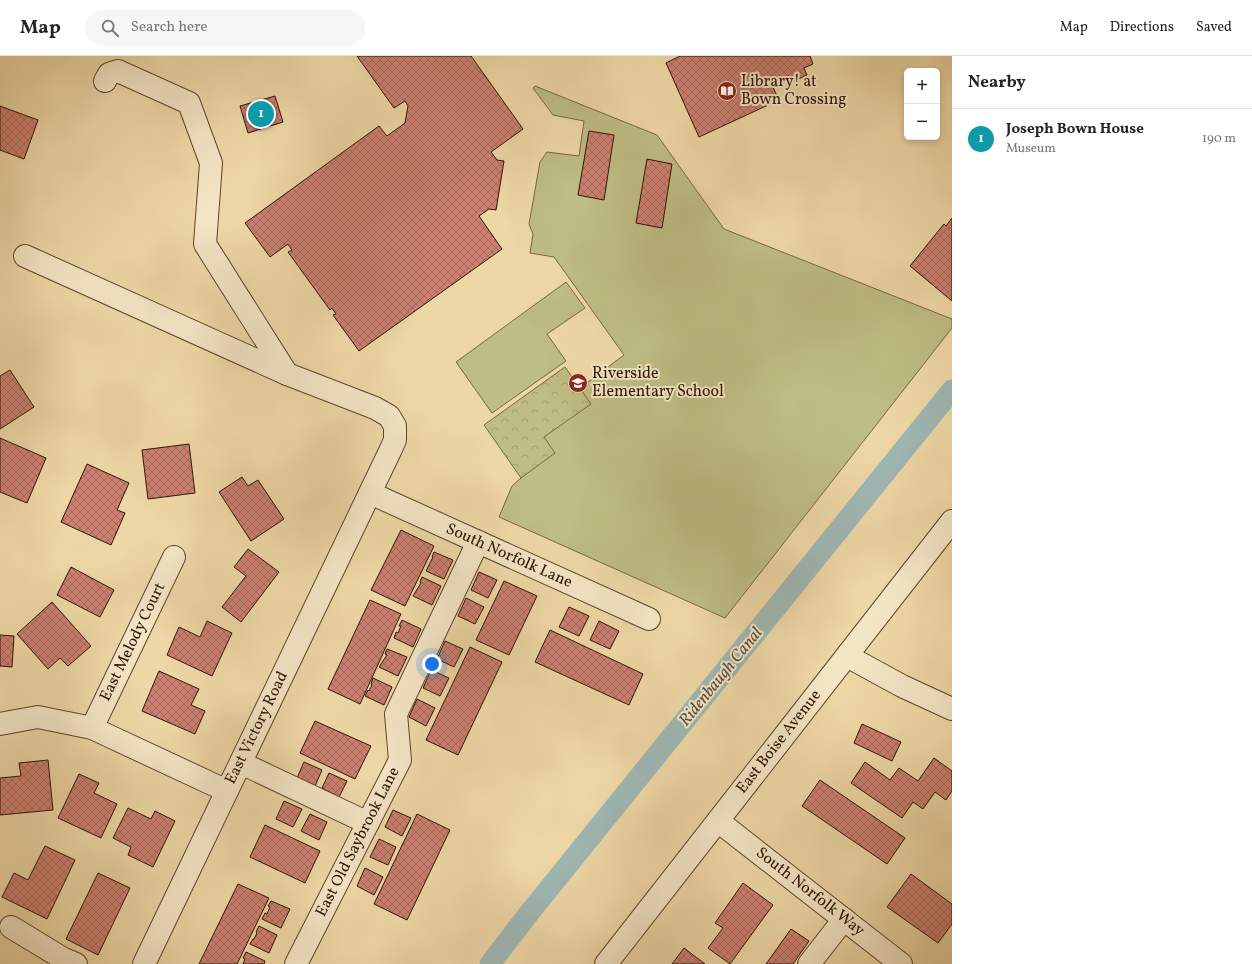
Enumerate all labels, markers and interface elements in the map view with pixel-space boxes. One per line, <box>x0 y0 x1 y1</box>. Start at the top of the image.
search box <box>85 10 365 46</box>
text: Map <box>20 15 61 41</box>
icon: search <box>99 17 121 39</box>
text: Search here <box>131 17 208 38</box>
text: Map <box>1060 18 1088 37</box>
text: Directions <box>1110 18 1174 37</box>
text: Saved <box>1196 18 1232 37</box>
map controls <box>904 68 940 140</box>
button: + <box>904 68 940 104</box>
place label: Library! at Bown Crossing <box>741 71 846 111</box>
text: Nearby <box>968 71 1026 94</box>
library icon: Library! at Bown Crossing <box>716 80 738 102</box>
pin: 1 <box>248 99 274 129</box>
button: − <box>904 104 940 140</box>
text: Joseph Bown House <box>1006 119 1144 140</box>
text: 1 <box>978 130 984 148</box>
text: 190 m <box>1202 130 1236 148</box>
text: Museum <box>1006 140 1056 158</box>
place label: Riverside Elementary School <box>592 363 724 403</box>
school or university icon: Riverside Elementary School <box>567 372 589 394</box>
street label: South Norfolk Lane <box>442 518 576 594</box>
street label: East Melody Court <box>95 579 171 705</box>
water label: Ridenbaugh Canal <box>674 623 768 731</box>
your location <box>422 654 442 674</box>
street label: East Victory Road <box>220 668 294 788</box>
street label: East Boise Avenue <box>731 685 827 799</box>
street label: East Old Saybrook Lane <box>311 763 405 921</box>
street label: South Norfolk Way <box>751 842 869 942</box>

